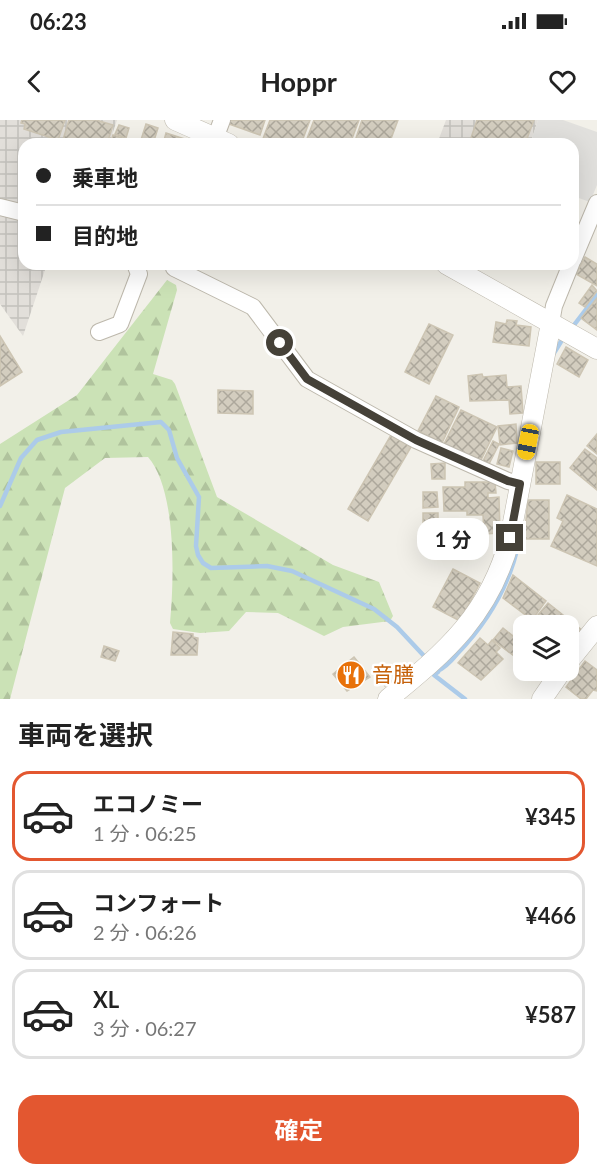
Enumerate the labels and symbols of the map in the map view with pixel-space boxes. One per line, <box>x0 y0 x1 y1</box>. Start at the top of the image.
route start <box>266 329 293 356</box>
car <box>516 423 540 461</box>
callout: 1 分 <box>417 517 489 559</box>
route end <box>496 524 523 551</box>
restaurant icon: 音膳 <box>335 659 367 691</box>
place label: 音膳 <box>372 661 414 686</box>

